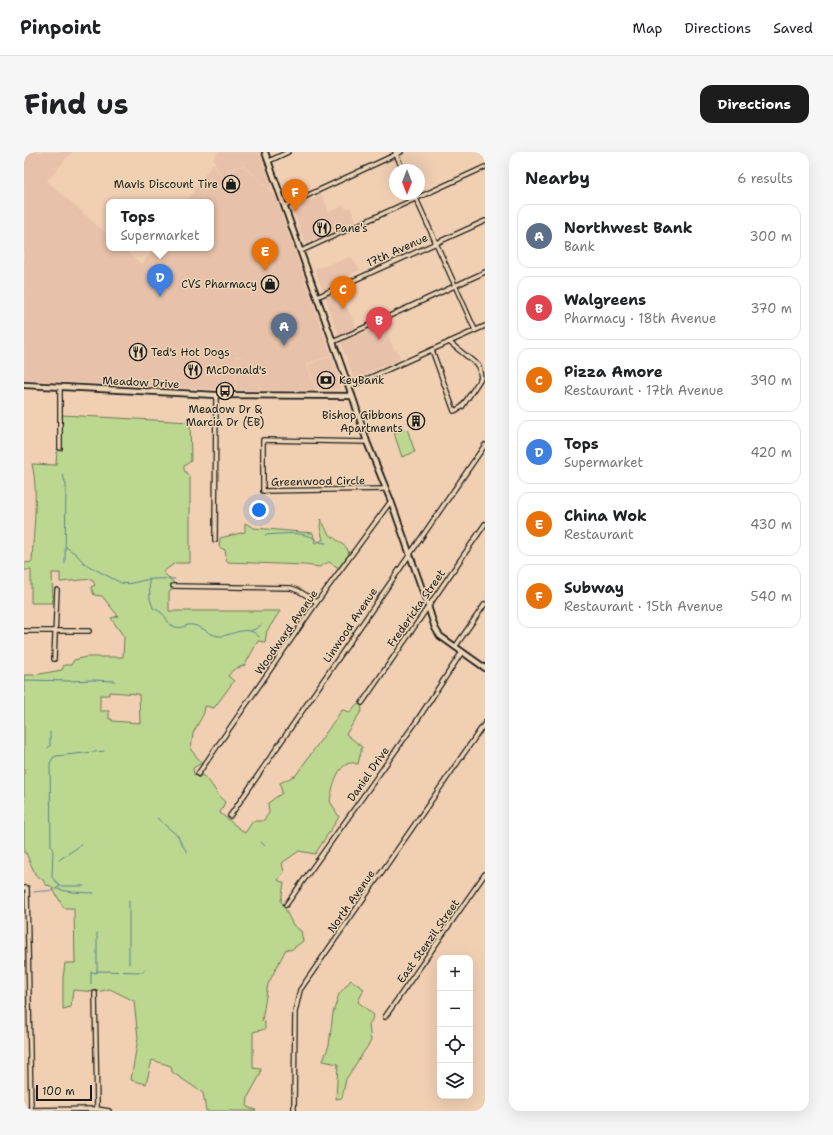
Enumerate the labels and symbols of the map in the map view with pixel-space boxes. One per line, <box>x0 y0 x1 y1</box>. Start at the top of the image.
north arrow <box>389 164 425 200</box>
shop icon: Mavis Discount Tire <box>221 174 241 194</box>
place label: Mavis Discount Tire <box>114 177 218 192</box>
pin: F <box>282 179 308 212</box>
restaurant icon: Pane's <box>312 218 332 238</box>
place label: Pane's <box>335 221 368 236</box>
street label: 17th Avenue <box>364 230 430 271</box>
pin: E <box>252 238 278 271</box>
pin: D <box>147 264 173 297</box>
shop icon: CVS Pharmacy <box>260 274 280 294</box>
pin: C <box>330 276 356 309</box>
place label: CVS Pharmacy <box>181 277 257 292</box>
pin: B <box>366 307 392 340</box>
pin: A <box>271 313 297 346</box>
restaurant icon: Ted's Hot Dogs <box>128 342 148 362</box>
place label: Ted's Hot Dogs <box>151 345 230 360</box>
restaurant icon: McDonald's <box>183 360 203 380</box>
place label: McDonald's <box>206 363 266 378</box>
bank icon: KeyBank <box>316 370 336 390</box>
street label: Meadow Drive <box>102 373 180 392</box>
place label: KeyBank <box>339 373 384 388</box>
bus stop icon: Meadow Dr & Marcia Dr (EB) <box>215 381 235 401</box>
place label: Meadow Dr & Marcia Dr (EB) <box>186 402 264 430</box>
place label: Bishop Gibbons Apartments <box>322 408 403 436</box>
building icon: Bishop Gibbons Apartments <box>406 411 426 431</box>
street label: Greenwood Circle <box>271 473 365 490</box>
your location <box>249 500 269 520</box>
street label: Fredericka Street <box>384 566 449 650</box>
street label: Linwood Avenue <box>320 585 381 666</box>
street label: Woodward Avenue <box>251 587 321 678</box>
street label: Daniel Drive <box>344 744 393 805</box>
street label: North Avenue <box>324 867 379 936</box>
street label: East Stenzil Street <box>394 896 463 986</box>
scale bar <box>36 1083 92 1102</box>

